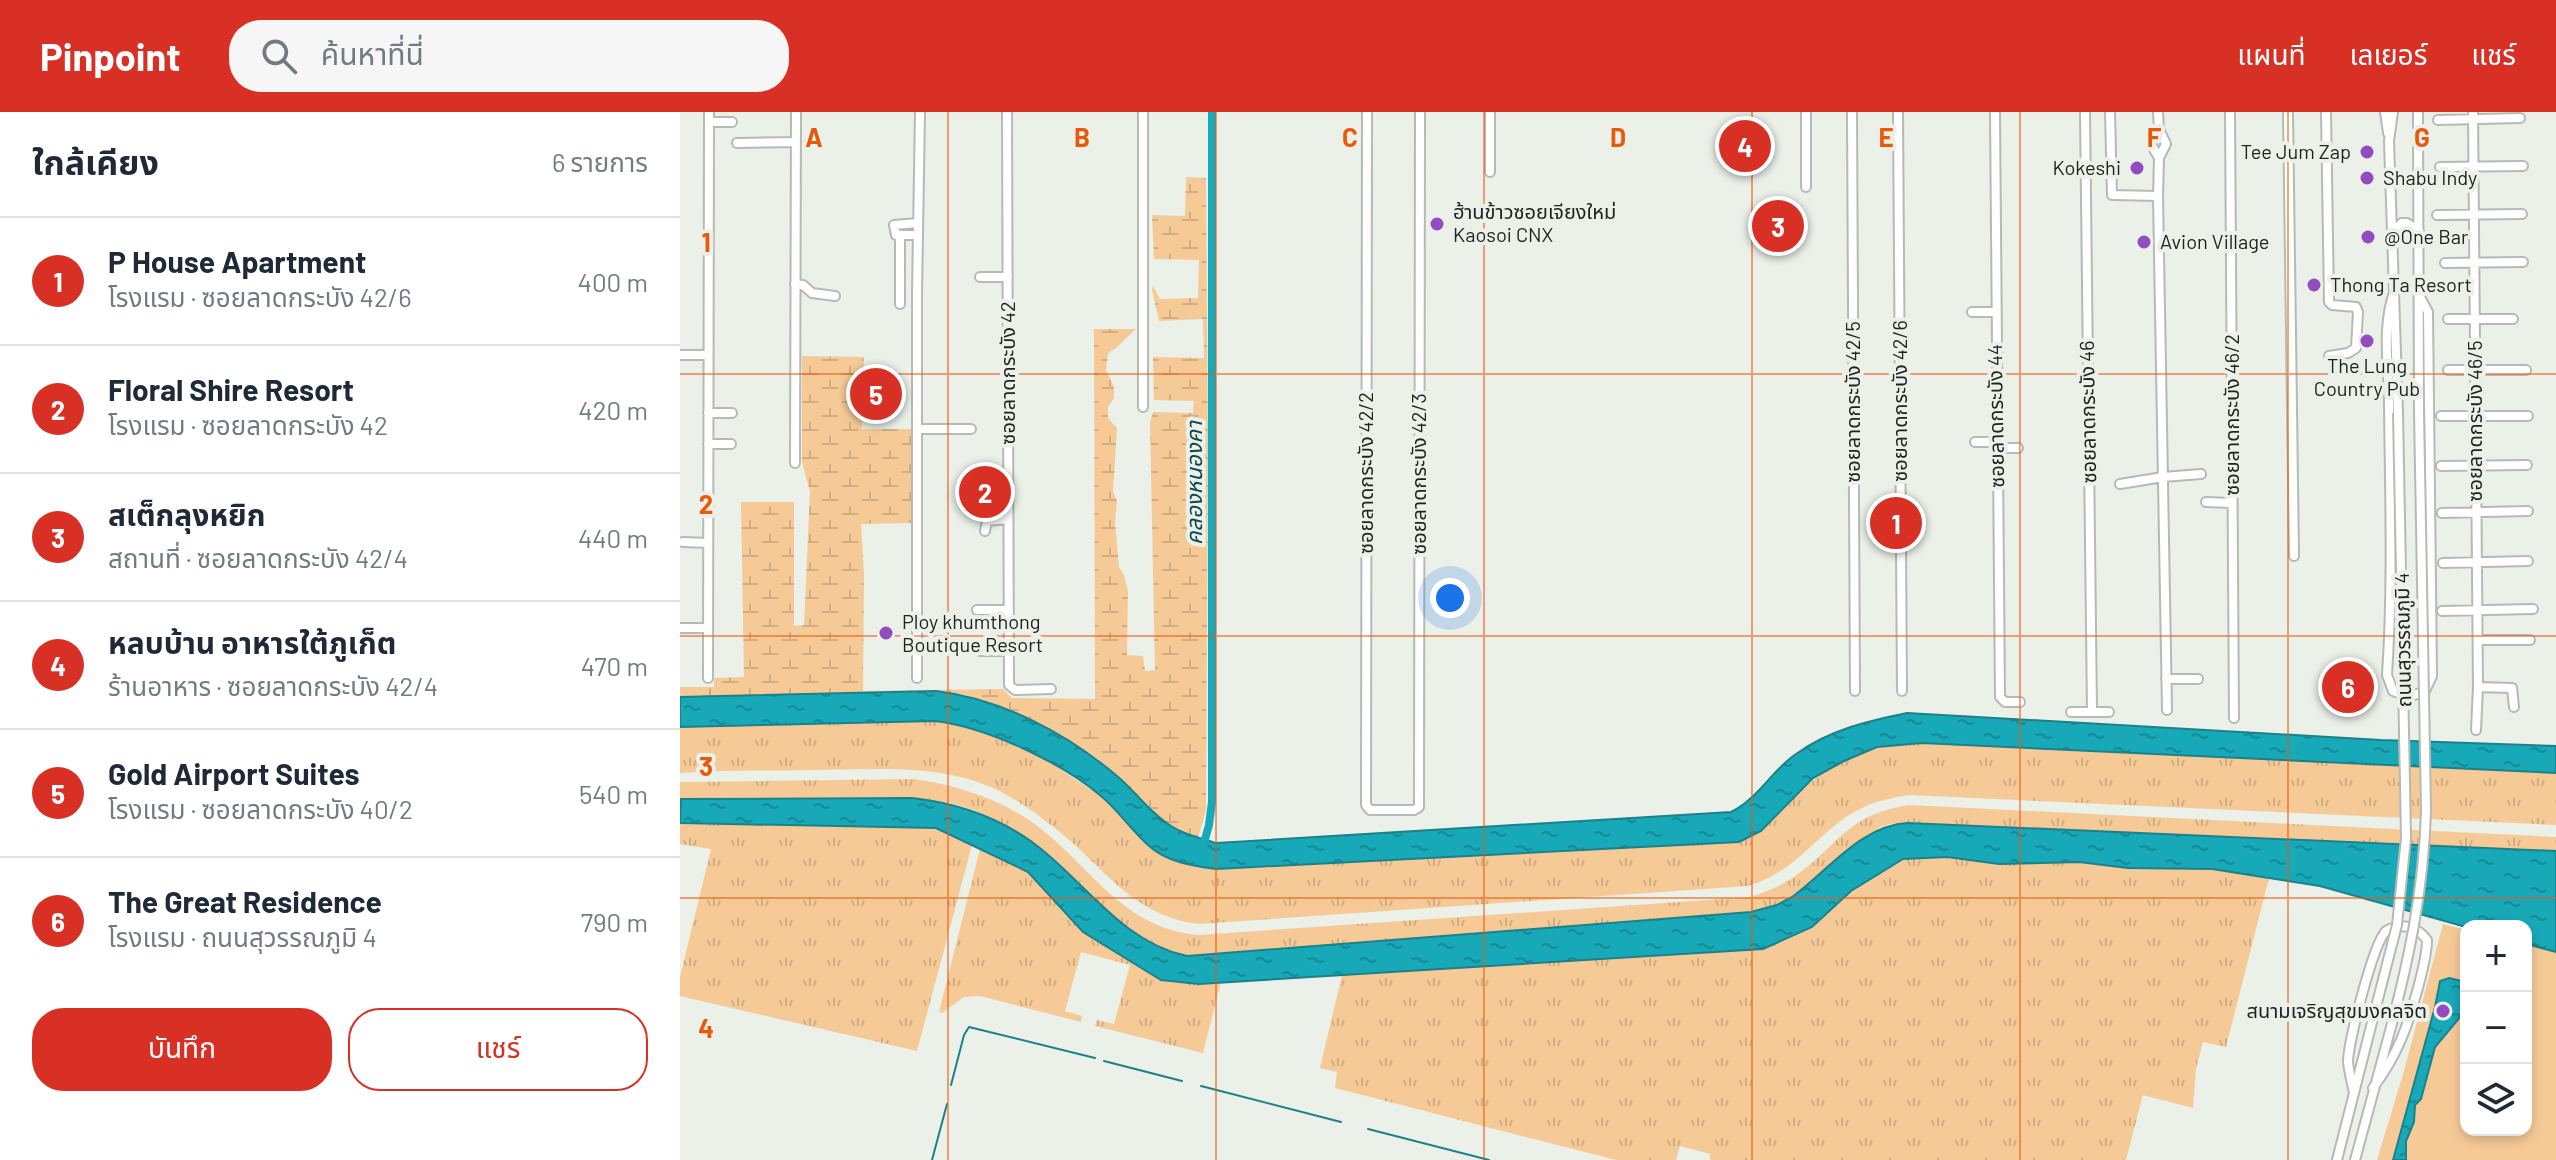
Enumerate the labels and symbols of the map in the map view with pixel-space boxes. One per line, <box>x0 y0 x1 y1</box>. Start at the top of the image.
pin: 4 <box>1719 116 1771 176</box>
text: A <box>805 121 823 152</box>
text: B <box>1074 121 1090 152</box>
text: C <box>1342 121 1358 152</box>
text: D <box>1610 121 1626 152</box>
text: E <box>1878 121 1894 152</box>
text: F <box>2147 121 2162 152</box>
text: G <box>2414 121 2430 152</box>
place label: Tee Jum Zap <box>2241 139 2351 163</box>
marker: Tee Jum Zap <box>2358 143 2376 161</box>
place label: Kokeshi <box>2053 155 2121 179</box>
marker: Kokeshi <box>2128 159 2146 177</box>
place label: Shabu Indy <box>2383 165 2477 189</box>
marker: Shabu Indy <box>2358 169 2376 187</box>
pin: 3 <box>1752 196 1804 256</box>
place label: ฮ้านข้าวซอยเจียงใหม่ Kaosoi CNX <box>1453 199 1616 246</box>
marker: ฮ้านข้าวซอยเจียงใหม่ Kaosoi CNX <box>1428 215 1446 233</box>
place label: @One Bar <box>2384 224 2468 248</box>
text: 1 <box>701 226 711 257</box>
marker: @One Bar <box>2359 228 2377 246</box>
place label: Avion Village <box>2160 229 2270 253</box>
marker: Avion Village <box>2135 233 2153 251</box>
place label: Thong Ta Resort <box>2330 272 2472 296</box>
marker: Thong Ta Resort <box>2305 276 2323 294</box>
street label: ซอยลาดกระบัง 42 <box>995 301 1019 445</box>
street label: ซอยลาดกระบัง 42/6 <box>1887 320 1911 482</box>
street label: ซอยลาดกระบัง 42/5 <box>1840 321 1864 483</box>
marker: The Lung Country Pub <box>2358 332 2376 350</box>
street label: ซอยลาดกระบัง 46/2 <box>2219 334 2243 496</box>
street label: ซอยลาดกระบัง 46 <box>2074 340 2100 484</box>
street label: ซอยลาดกระบัง 46/5 <box>2462 340 2486 502</box>
street label: ซอยลาดกระบัง 44 <box>1982 344 2008 488</box>
place label: The Lung Country Pub <box>2314 353 2420 400</box>
pin: 5 <box>850 364 902 424</box>
street label: ซอยลาดกระบัง 42/2 <box>1353 392 1377 554</box>
street label: ซอยลาดกระบัง 42/3 <box>1406 393 1430 555</box>
water label: คลองหนองคา <box>1180 420 1206 545</box>
pin: 2 <box>959 462 1011 522</box>
text: 2 <box>699 488 713 519</box>
pin: 1 <box>1870 493 1922 553</box>
street label: ถนนสุวรรณภูมิ 4 <box>2389 572 2417 708</box>
your location <box>1430 578 1470 618</box>
place label: Ploy khumthong Boutique Resort <box>902 609 1043 656</box>
marker: Ploy khumthong Boutique Resort <box>877 624 895 642</box>
pin: 6 <box>2322 657 2374 717</box>
text: 3 <box>699 750 713 781</box>
place label: สนามเจริญสุขมงคลจิต <box>2247 998 2427 1023</box>
marker: สนามเจริญสุขมงคลจิต <box>2434 1002 2452 1020</box>
text: 4 <box>698 1012 714 1043</box>

